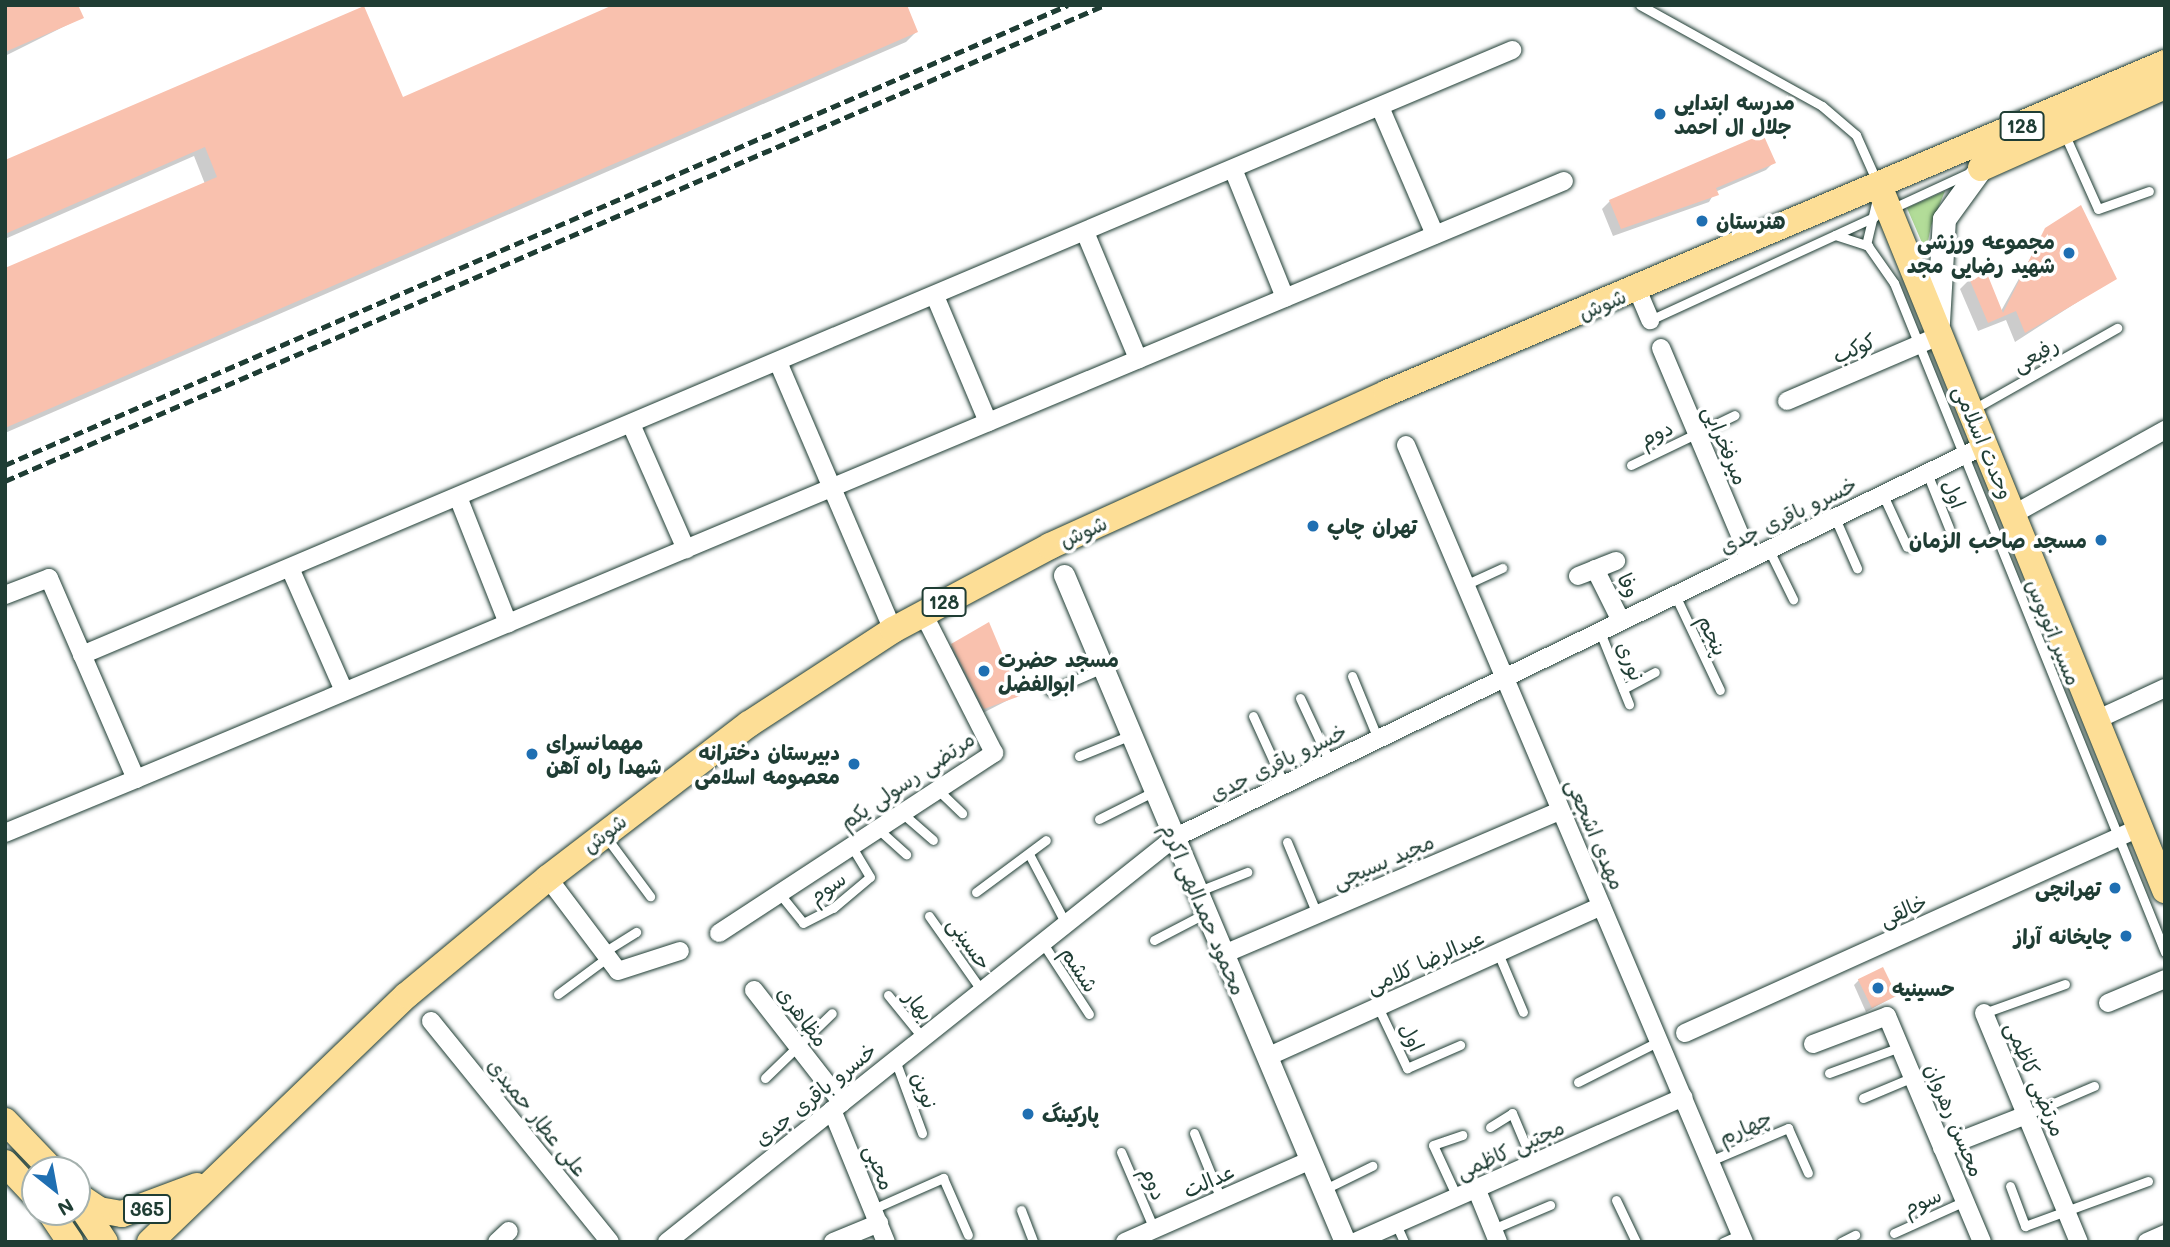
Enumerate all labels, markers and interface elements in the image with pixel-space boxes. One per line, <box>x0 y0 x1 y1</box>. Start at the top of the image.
place label: مدرسه ابتدایی جلال ال احمد <box>1674 89 1795 139</box>
marker: مدرسه ابتدایی جلال ال احمد <box>1652 106 1668 122</box>
road number: 128 <box>1999 110 2045 142</box>
place label: هنرستان <box>1716 208 1786 234</box>
marker: هنرستان <box>1694 213 1710 229</box>
place label: مجموعه ورزشی شهید رضایی مجد <box>1907 228 2055 278</box>
marker: مجموعه ورزشی شهید رضایی مجد <box>2061 245 2077 261</box>
street label: شوش <box>1574 283 1630 325</box>
street label: کوکب <box>1829 328 1879 368</box>
street label: رفیعی <box>2008 331 2062 377</box>
street label: وحدت اسلامی <box>1949 381 2019 503</box>
street label: میرفخرایی <box>1698 401 1754 489</box>
street label: دوم <box>1635 414 1677 452</box>
street label: خسرو باقری جدی <box>1715 471 1861 559</box>
street label: اول <box>1937 476 1971 512</box>
street label: شوش <box>1055 509 1111 553</box>
place label: تهران چاپ <box>1327 513 1417 539</box>
marker: تهران چاپ <box>1305 518 1321 534</box>
place label: مسجد صاحب الزمان <box>1909 527 2087 553</box>
marker: مسجد صاحب الزمان <box>2093 532 2109 548</box>
street label: وفا <box>1612 569 1646 601</box>
street label: مسیر اتوبوس <box>2021 575 2087 689</box>
road number: 128 <box>921 586 967 618</box>
street label: پنجم <box>1693 611 1733 659</box>
street label: نوری <box>1612 638 1650 684</box>
place label: مسجد حضرت ابوالفضل <box>998 646 1119 696</box>
marker: مسجد حضرت ابوالفضل <box>976 663 992 679</box>
street label: خسرو باقری جدی <box>1205 718 1351 806</box>
street label: مرتضی رسولی یکم <box>835 726 979 834</box>
place label: مهمانسرای شهدا راه آهن <box>546 729 662 779</box>
place label: دبیرستان دخترانه معصومه اسلامی <box>695 739 840 789</box>
marker: مهمانسرای شهدا راه آهن <box>524 746 540 762</box>
marker: دبیرستان دخترانه معصومه اسلامی <box>846 756 862 772</box>
street label: مهدی اشجعی <box>1561 775 1631 893</box>
street label: شوش <box>577 808 631 858</box>
street label: محمود حمدالهی اکرم <box>1156 819 1252 999</box>
street label: مجید بسیجی <box>1328 828 1438 894</box>
street label: سوم <box>803 865 851 909</box>
place label: تهرانچی <box>2035 875 2101 901</box>
marker: تهرانچی <box>2107 880 2123 896</box>
street label: خالقی <box>1875 888 1931 932</box>
street label: حسینی <box>943 912 997 974</box>
place label: چایخانه آراز <box>2014 923 2112 949</box>
street label: عبدالرضا کلامی <box>1362 924 1488 998</box>
marker: چایخانه آراز <box>2118 928 2134 944</box>
street label: ششم <box>1056 941 1104 997</box>
place label: حسینیه <box>1892 975 1955 1001</box>
marker: حسینیه <box>1870 980 1886 996</box>
street label: مظاهری <box>772 981 834 1051</box>
street label: بهار <box>899 985 939 1025</box>
street label: اول <box>1394 1018 1430 1056</box>
street label: مرتضی کاظمی <box>2001 1018 2071 1140</box>
street label: خسرو باقری جدی <box>749 1037 881 1151</box>
street label: علی عطار حمیدی <box>483 1053 593 1181</box>
street label: محسن رهروان <box>1920 1060 1990 1180</box>
street label: نوین <box>907 1068 943 1112</box>
place label: پارکینگ <box>1042 1101 1099 1127</box>
street label: چهارم <box>1715 1104 1775 1150</box>
marker: پارکینگ <box>1020 1106 1036 1122</box>
street label: مجتبی کاظمی <box>1452 1114 1568 1184</box>
street label: محبی <box>860 1141 900 1193</box>
north arrow <box>21 1156 91 1226</box>
street label: عدالت <box>1179 1157 1239 1203</box>
street label: دوم <box>1136 1162 1172 1204</box>
street label: سوم <box>1899 1181 1945 1221</box>
text: N <box>53 1193 79 1222</box>
road number: 365 <box>122 1194 172 1224</box>

